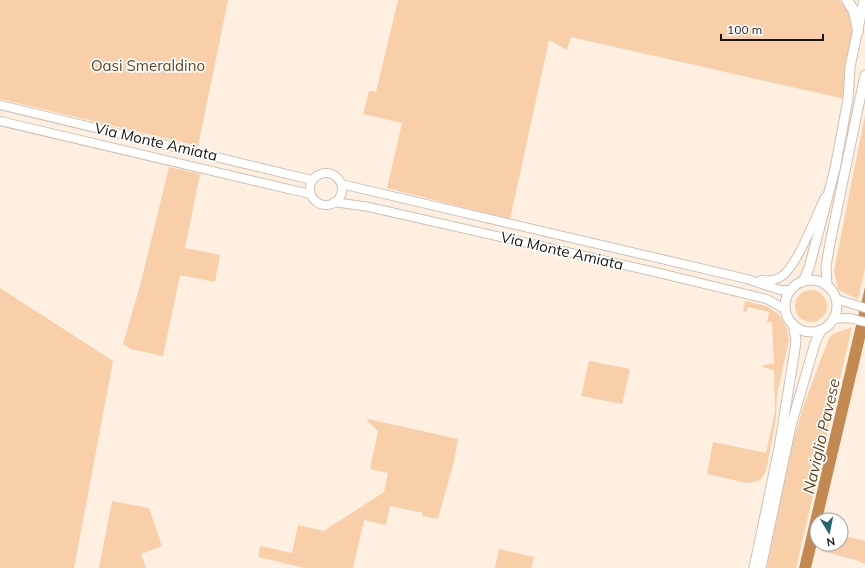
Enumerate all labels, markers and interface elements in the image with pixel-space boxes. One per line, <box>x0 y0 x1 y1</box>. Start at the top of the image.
scale bar <box>721 16 823 42</box>
text: 100 m <box>727 22 762 37</box>
park label: Oasi Smeraldino <box>91 56 205 75</box>
street label: Via Monte Amiata <box>93 118 219 165</box>
street label: Via Monte Amiata <box>499 227 625 274</box>
water label: Naviglio Pavese <box>798 376 844 496</box>
north arrow <box>809 512 849 552</box>
text: N <box>825 534 836 549</box>

